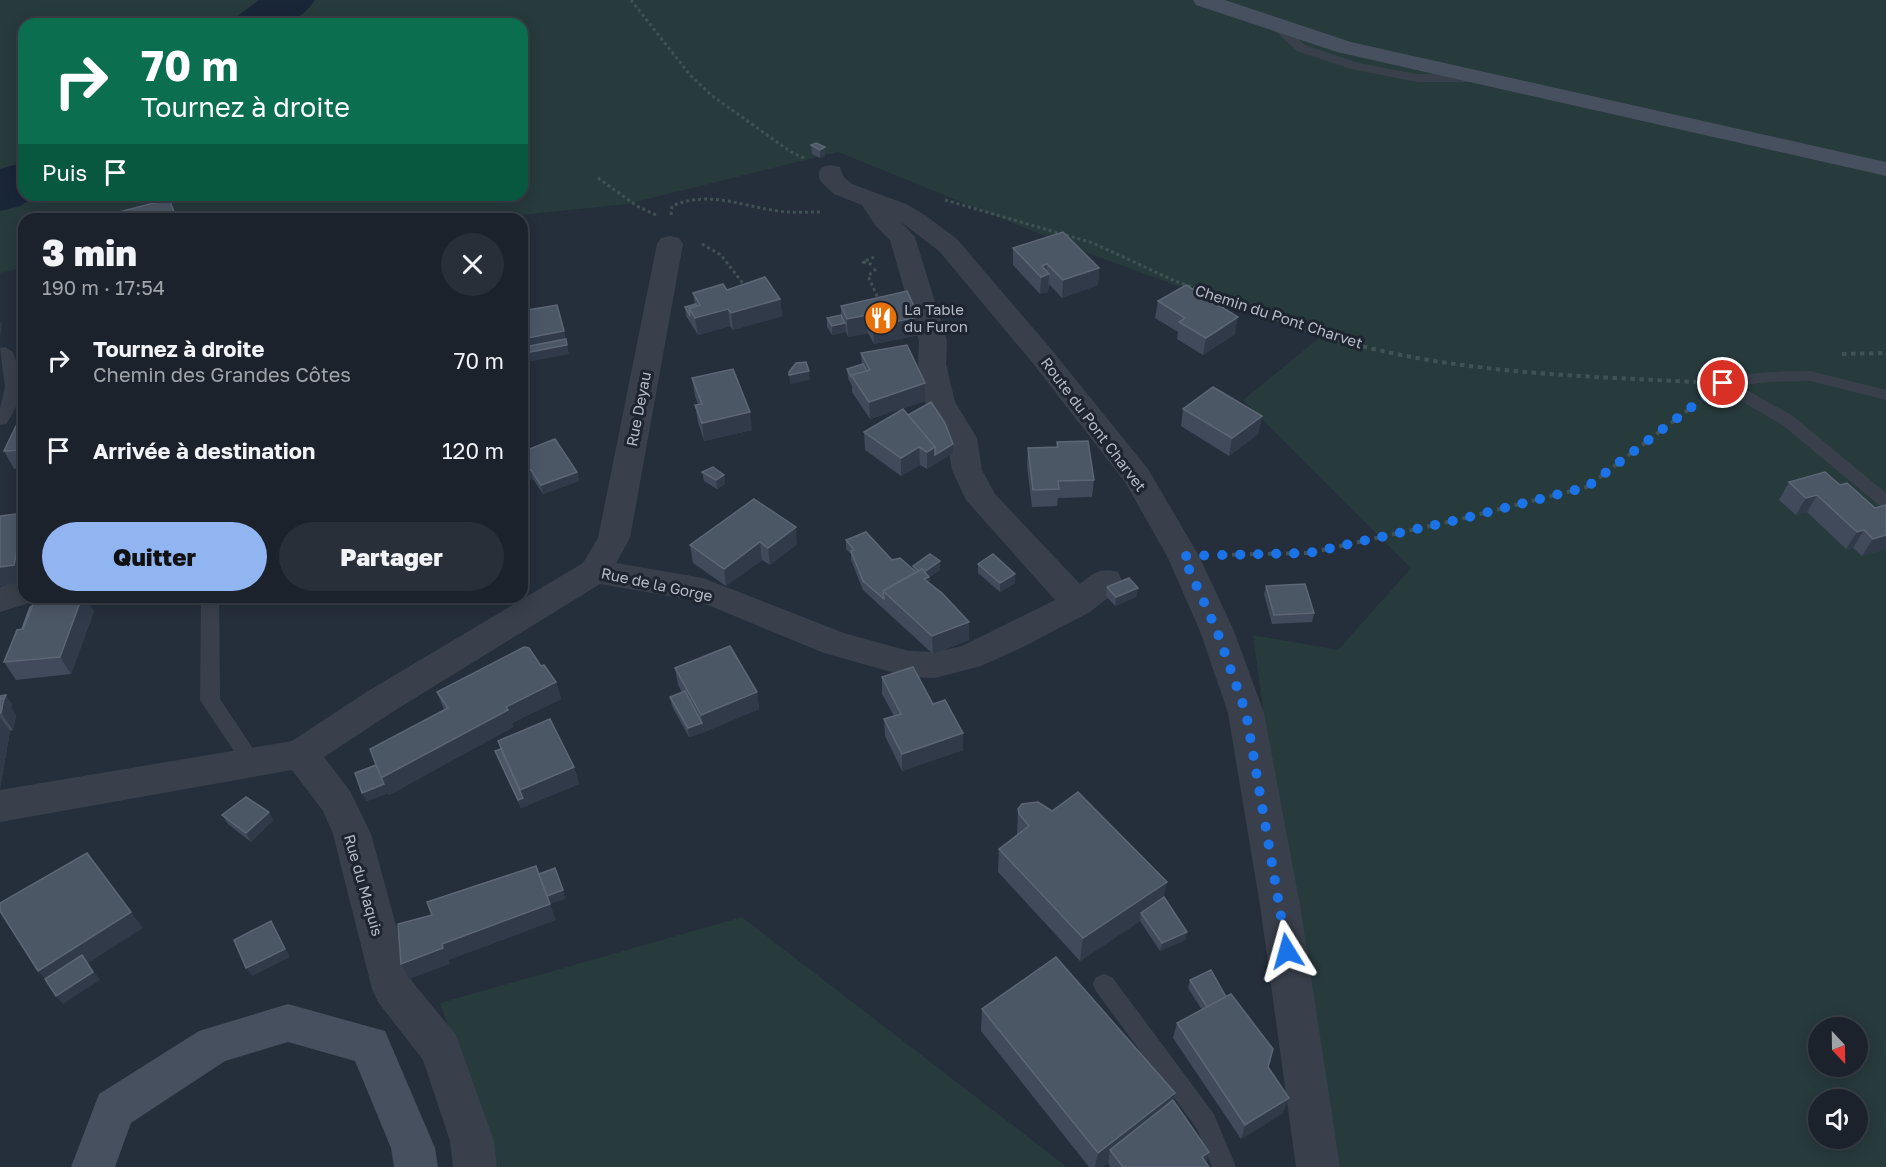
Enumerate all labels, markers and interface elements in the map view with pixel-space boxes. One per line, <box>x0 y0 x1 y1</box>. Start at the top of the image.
text: 70 m <box>141 40 238 90</box>
icon: right <box>42 42 120 120</box>
text: Tournez à droite <box>141 91 350 123</box>
icon: arrive <box>99 156 132 189</box>
text: Puis <box>42 159 87 186</box>
text: 3 min <box>42 231 137 274</box>
button: close <box>441 233 504 296</box>
text: 190 m · 17:54 <box>42 275 165 299</box>
street label: Chemin du Pont Charvet <box>1193 280 1365 352</box>
restaurant icon: La Table du Furon <box>863 300 899 336</box>
place label: La Table du Furon <box>904 300 968 335</box>
text: Tournez à droite <box>93 335 264 362</box>
icon: right <box>42 344 75 377</box>
text: 70 m <box>454 347 504 374</box>
street label: Route du Pont Charvet <box>1038 353 1150 495</box>
pin <box>1697 357 1748 408</box>
text: Chemin des Grandes Côtes <box>93 362 351 386</box>
icon: arrive <box>1706 366 1739 399</box>
street label: Rue Deyau <box>622 370 654 448</box>
icon: arrive <box>42 434 75 467</box>
text: Arrivée à destination <box>93 437 315 464</box>
text: 120 m <box>442 437 504 464</box>
button: Quitter <box>42 522 267 591</box>
button: Partager <box>279 522 504 591</box>
street label: Rue de la Gorge <box>600 563 715 605</box>
street label: Rue du Maquis <box>341 832 387 938</box>
position arrow <box>1255 919 1319 983</box>
north arrow <box>1808 1017 1868 1077</box>
map controls <box>1808 1017 1868 1149</box>
button: sound <box>1808 1089 1868 1149</box>

